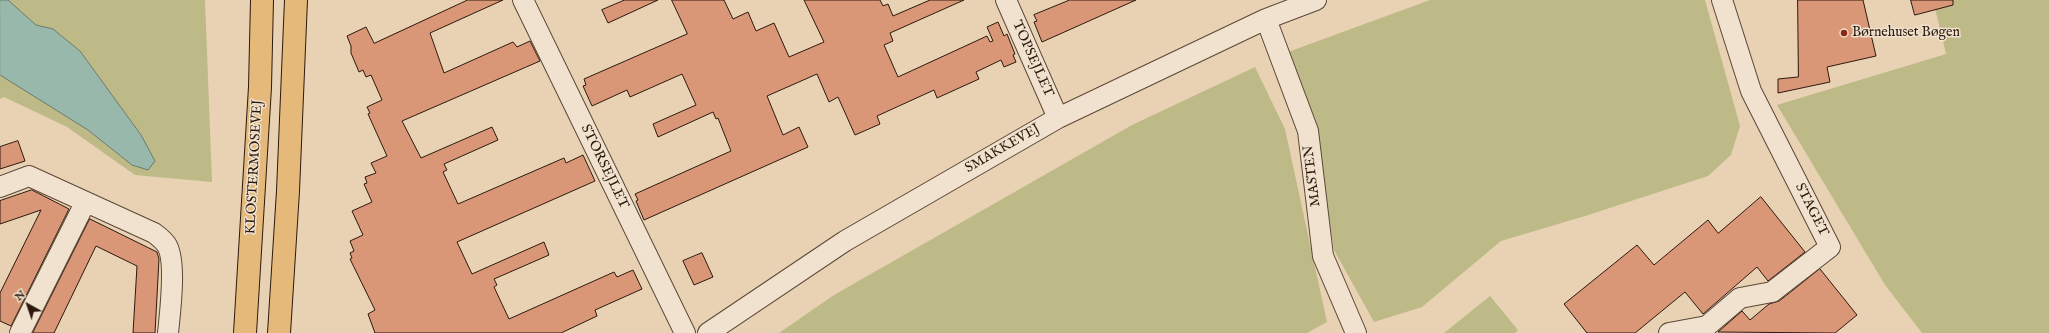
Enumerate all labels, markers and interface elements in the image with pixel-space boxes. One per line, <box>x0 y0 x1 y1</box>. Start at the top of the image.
street label: TOPSEJLET <box>1008 18 1056 100</box>
place label: Børnehuset Bøgen <box>1852 25 1960 41</box>
marker: Børnehuset Bøgen <box>1839 28 1849 38</box>
street label: KLOSTERMOSEVEJ <box>243 99 267 235</box>
street label: SMAKKEVEJ <box>962 121 1044 177</box>
street label: STORSEJLET <box>576 122 632 212</box>
street label: MASTEN <box>1301 144 1325 208</box>
street label: STAGET <box>1791 181 1831 239</box>
north arrow <box>8 285 48 325</box>
text: N <box>12 287 28 304</box>

